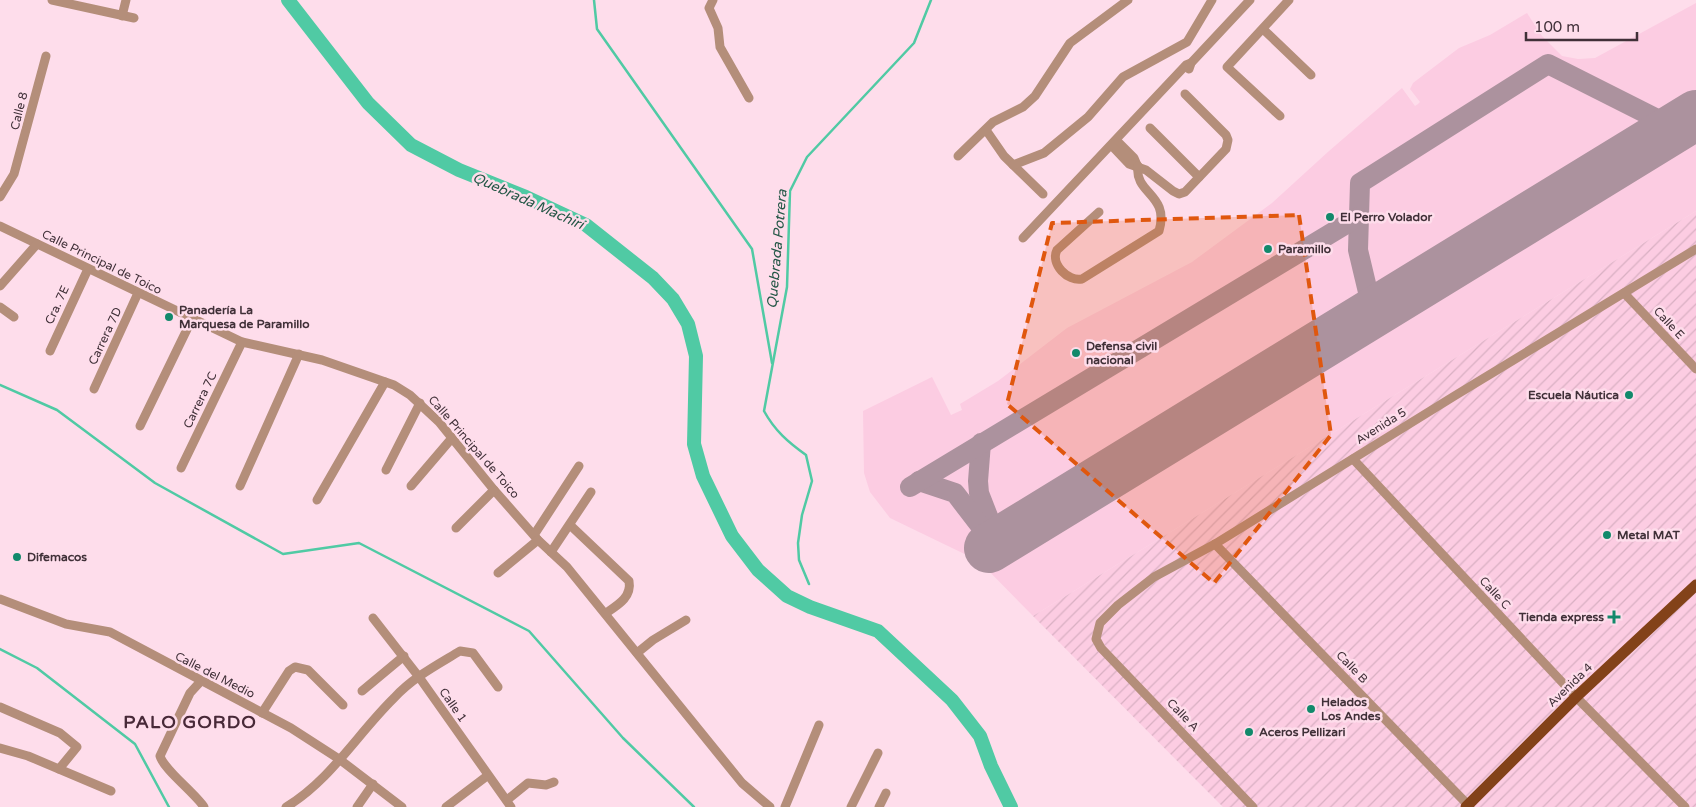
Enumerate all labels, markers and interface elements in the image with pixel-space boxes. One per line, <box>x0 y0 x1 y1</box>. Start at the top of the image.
scale bar <box>1526 10 1637 42</box>
text: 100 m <box>1534 18 1580 36</box>
street label: Calle 8 <box>8 91 30 131</box>
water label: Quebrada Machirí <box>470 169 588 234</box>
water label: Quebrada Potrera <box>763 188 791 309</box>
place label: El Perro Volador <box>1340 210 1432 224</box>
marker: El Perro Volador <box>1324 211 1336 223</box>
street label: Calle Principal de Toico <box>40 227 164 297</box>
place label: Paramillo <box>1278 242 1331 256</box>
marker: Paramillo <box>1262 243 1274 255</box>
street label: Cra. 7E <box>42 283 72 327</box>
place label: Panadería La Marquesa de Paramillo <box>179 303 310 332</box>
street label: Calle E <box>1651 304 1688 342</box>
street label: Carrera 7D <box>86 305 124 367</box>
marker: Panadería La Marquesa de Paramillo <box>163 311 175 323</box>
place label: Defensa civil nacional <box>1086 339 1157 367</box>
marker: Defensa civil nacional <box>1070 347 1082 359</box>
street label: Carrera 7C <box>180 369 220 431</box>
place label: Escuela Náutica <box>1528 388 1619 402</box>
marker: Escuela Náutica <box>1623 389 1635 401</box>
street label: Calle Principal de Toico <box>426 393 522 501</box>
street label: Avenida 5 <box>1353 405 1409 447</box>
place label: Metal MAT <box>1617 528 1680 542</box>
marker: Metal MAT <box>1601 529 1613 541</box>
place label: Difemacos <box>27 550 87 564</box>
marker: Difemacos <box>11 551 23 563</box>
street label: Calle C <box>1476 574 1514 612</box>
place label: Tienda express <box>1518 610 1604 625</box>
marker: Tienda express <box>1608 611 1620 623</box>
street label: Calle B <box>1333 648 1371 686</box>
street label: Calle del Medio <box>173 649 257 701</box>
street label: Avenida 4 <box>1545 660 1596 710</box>
street label: Calle 1 <box>436 685 470 725</box>
place label: Helados Los Andes <box>1321 695 1381 723</box>
street label: Calle A <box>1164 696 1202 734</box>
marker: Helados Los Andes <box>1305 703 1317 715</box>
district label: PALO GORDO <box>123 711 257 733</box>
place label: Aceros Pellizari <box>1259 725 1346 739</box>
marker: Aceros Pellizari <box>1243 726 1255 738</box>

